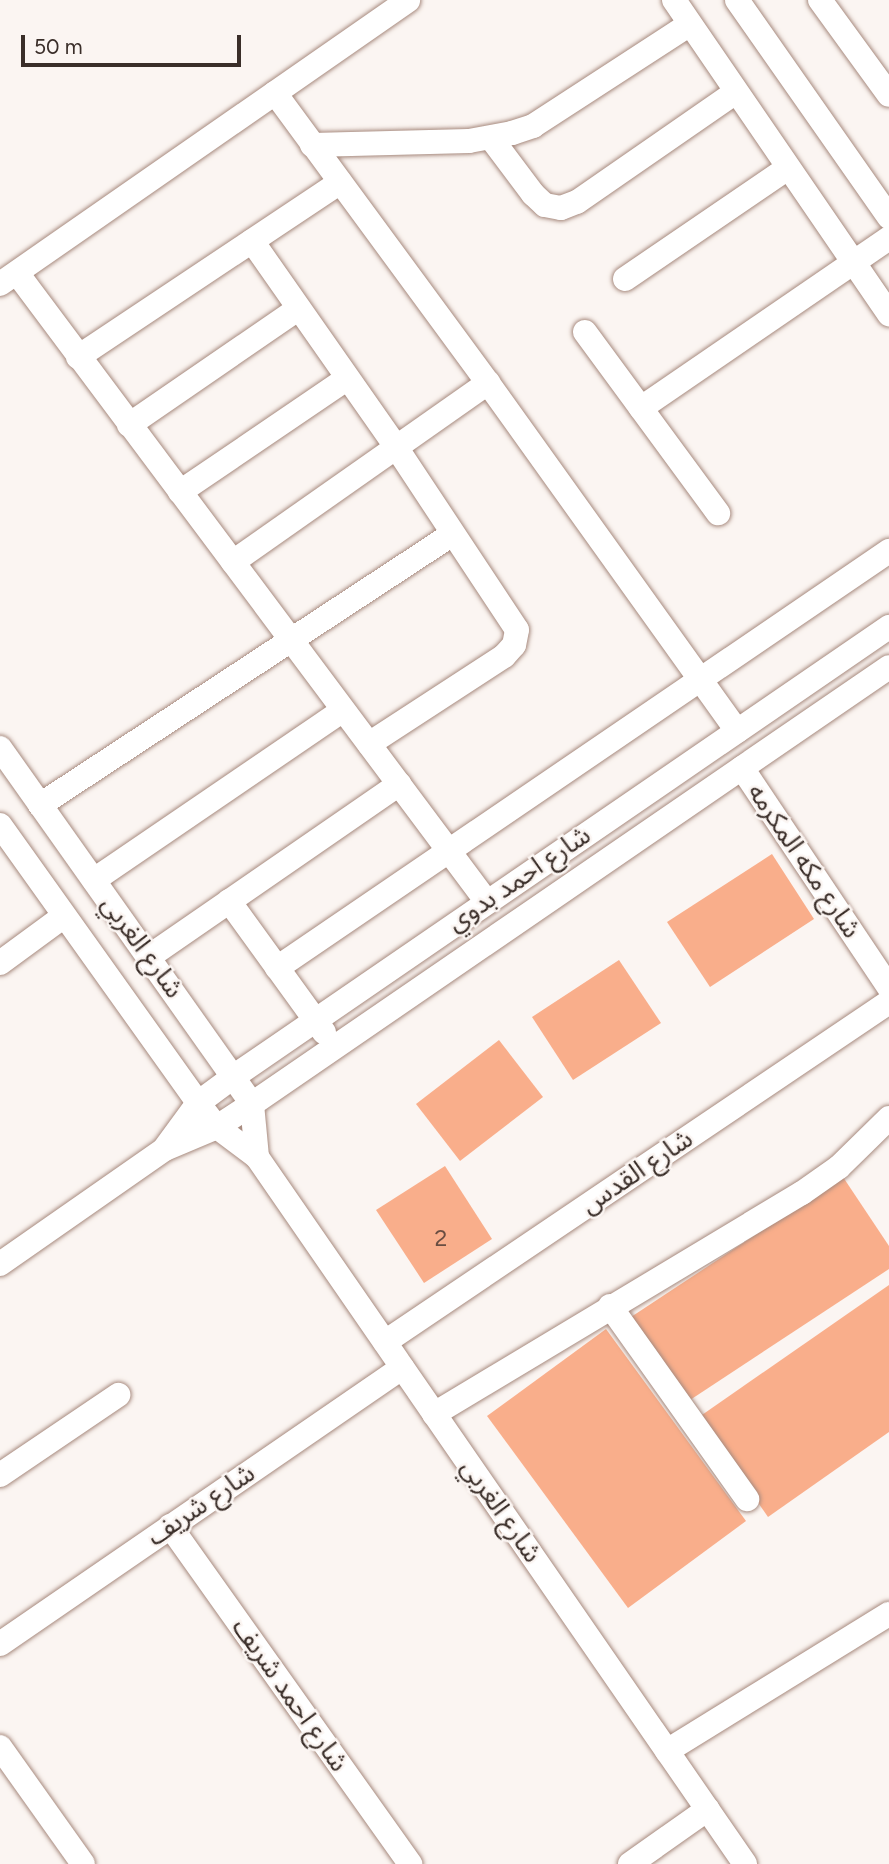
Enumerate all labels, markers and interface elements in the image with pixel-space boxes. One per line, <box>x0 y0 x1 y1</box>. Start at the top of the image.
scale bar <box>24 21 245 65</box>
text: 50 m <box>34 34 83 59</box>
street label: شارع مكه المكرمه <box>741 778 867 944</box>
street label: شارع احمد بدوي <box>441 820 597 938</box>
street label: شارع الغربي <box>94 890 190 1004</box>
street label: شارع القدس <box>575 1123 699 1221</box>
house number: 2 <box>435 1224 447 1252</box>
street label: شارع الغربي <box>454 1453 548 1569</box>
street label: شارع شريف <box>141 1458 261 1552</box>
street label: شارع احمد شريف <box>226 1612 354 1778</box>

